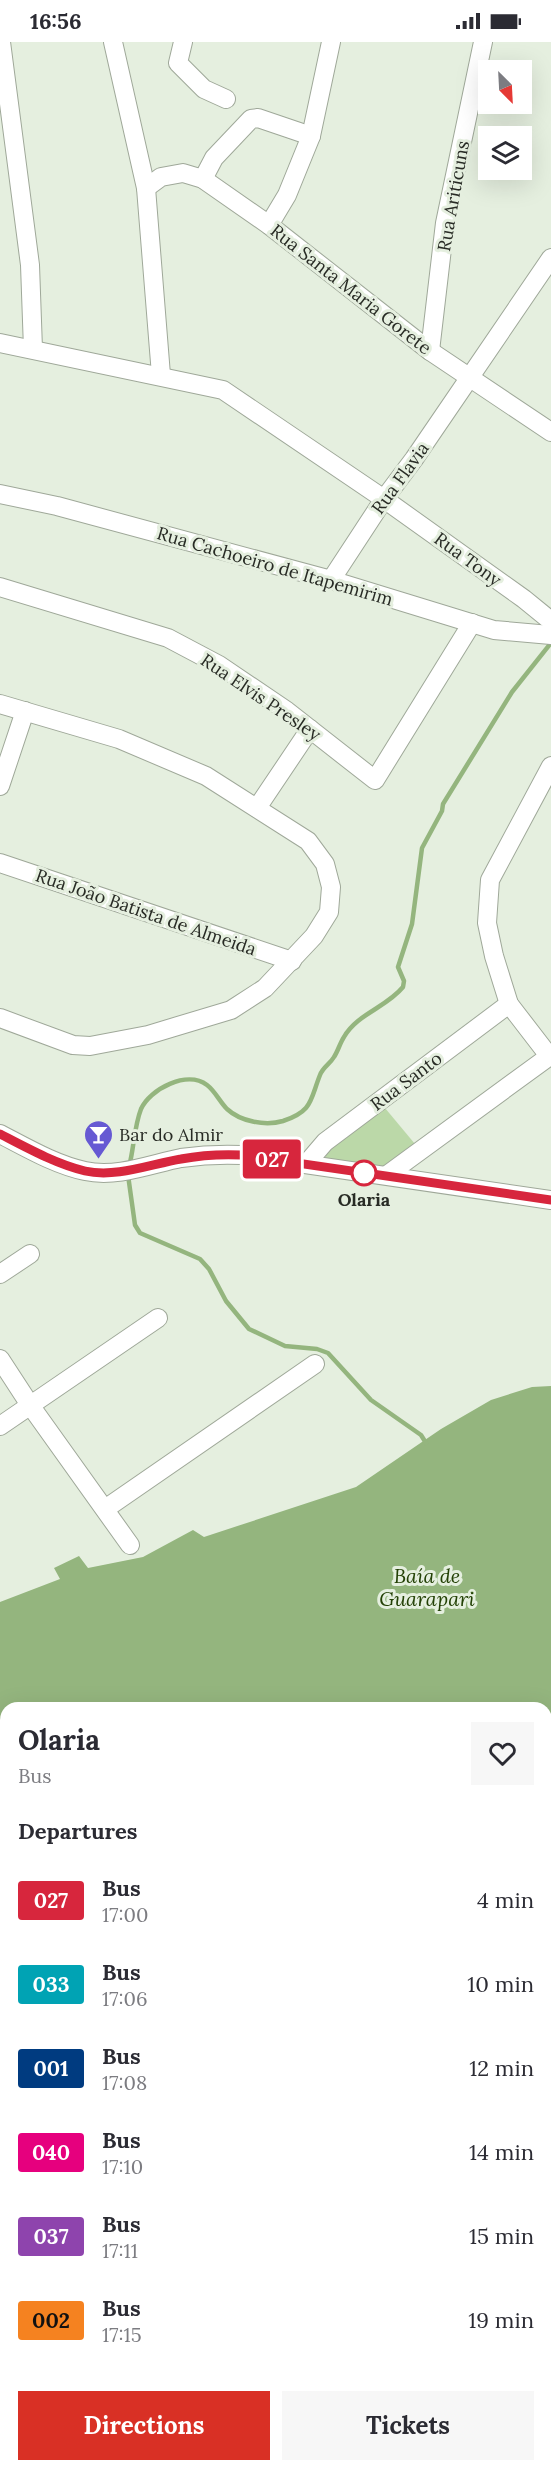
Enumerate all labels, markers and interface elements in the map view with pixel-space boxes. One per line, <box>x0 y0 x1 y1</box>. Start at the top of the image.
text: 16:56 <box>30 7 82 35</box>
north arrow <box>478 60 532 114</box>
map controls <box>478 60 532 180</box>
button: layers <box>478 126 532 180</box>
street label: Rua Ariticuns <box>432 139 474 253</box>
street label: Rua Santa Maria Gorete <box>266 219 436 359</box>
street label: Rua Flavia <box>366 438 434 518</box>
street label: Rua Cachoeiro de Itapemirim <box>154 521 396 611</box>
street label: Rua Tony <box>430 527 507 591</box>
street label: Rua Elvis Presley <box>197 648 326 746</box>
street label: Rua João Batista de Almeida <box>33 863 259 961</box>
street label: Rua Santo <box>366 1047 446 1115</box>
bar icon: Bar do Almir <box>82 1118 114 1160</box>
place label: Bar do Almir <box>119 1123 223 1146</box>
line badge: 027 <box>238 1140 306 1178</box>
text: 027 <box>255 1146 289 1173</box>
marker: Olaria <box>351 1160 377 1186</box>
place label: Olaria <box>338 1188 391 1211</box>
water label: Baía de Guarapari <box>379 1563 475 1611</box>
text: Olaria <box>18 1722 100 1758</box>
button: heart <box>471 1722 534 1785</box>
text: Bus <box>18 1763 52 1788</box>
text: Departures <box>18 1817 137 1845</box>
text: Bus <box>102 1874 141 1902</box>
text: 4 min <box>477 1886 534 1914</box>
text: 027 <box>34 1887 68 1914</box>
text: 17:00 <box>102 1902 148 1927</box>
text: Bus <box>102 1958 141 1986</box>
text: 10 min <box>467 1970 534 1998</box>
text: 033 <box>33 1971 69 1998</box>
text: 17:06 <box>102 1986 147 2011</box>
text: Bus <box>102 2042 141 2070</box>
text: 12 min <box>469 2054 534 2082</box>
text: 001 <box>33 2055 69 2082</box>
text: 17:08 <box>102 2070 147 2095</box>
text: Bus <box>102 2126 141 2154</box>
text: 14 min <box>469 2138 534 2166</box>
text: 040 <box>32 2139 70 2166</box>
text: 17:10 <box>102 2154 143 2179</box>
text: Bus <box>102 2210 141 2238</box>
text: 15 min <box>469 2222 534 2250</box>
text: 037 <box>34 2223 68 2250</box>
text: 17:11 <box>102 2238 138 2263</box>
text: Bus <box>102 2294 141 2322</box>
text: 19 min <box>468 2306 534 2334</box>
text: 002 <box>32 2307 70 2334</box>
text: 17:15 <box>102 2322 142 2347</box>
button: Directions <box>18 2391 270 2460</box>
button: Tickets <box>282 2391 534 2460</box>

